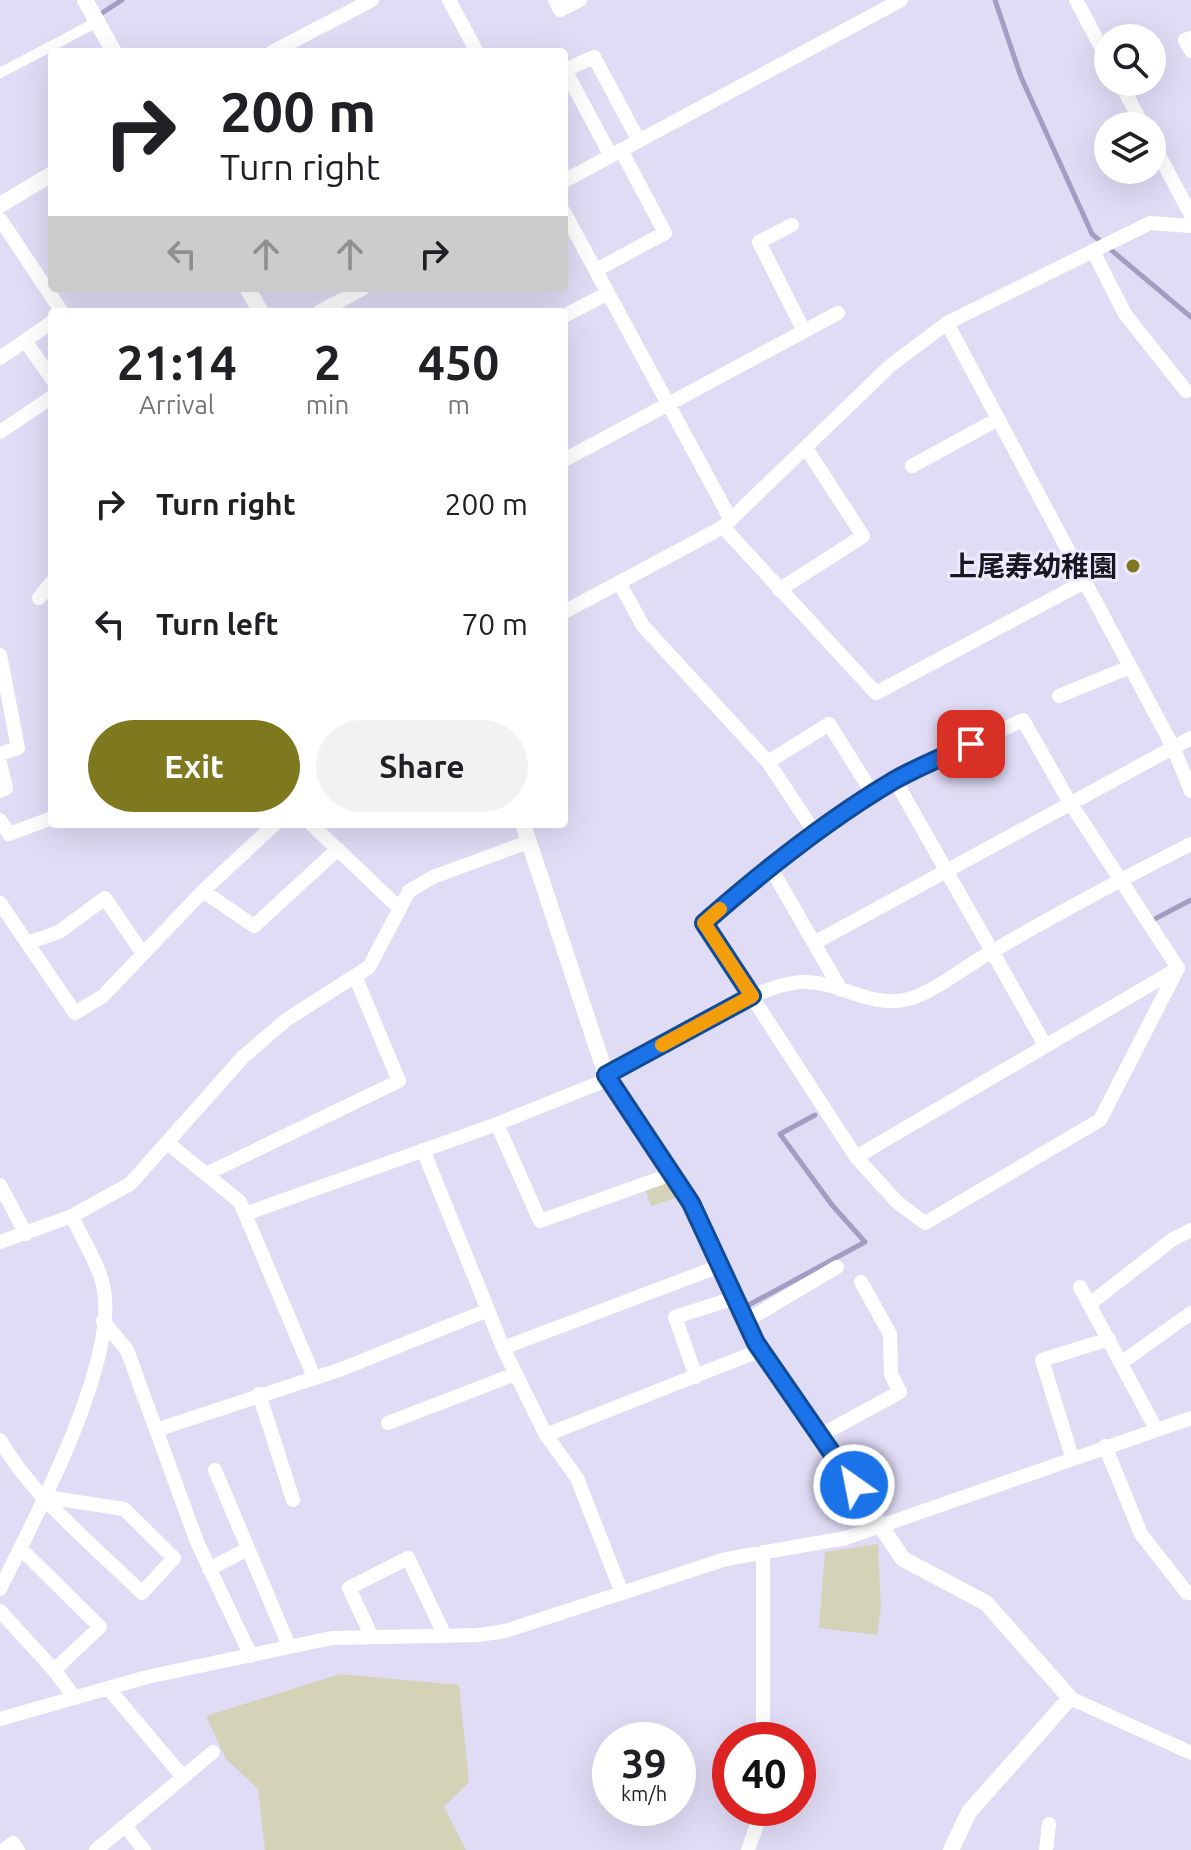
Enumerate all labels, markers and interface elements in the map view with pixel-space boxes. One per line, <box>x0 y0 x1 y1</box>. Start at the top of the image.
map controls <box>1094 24 1166 184</box>
button: search <box>1094 24 1166 96</box>
icon: right <box>88 80 192 184</box>
text: 200 m <box>220 80 376 143</box>
button: layers <box>1094 112 1166 184</box>
text: Turn right <box>220 146 380 187</box>
icon: left <box>160 232 204 276</box>
icon: ahead <box>244 232 288 276</box>
icon: ahead <box>328 232 372 276</box>
icon: right <box>412 232 456 276</box>
text: 21:14 <box>117 335 237 389</box>
text: 2 <box>314 335 341 389</box>
text: 450 <box>418 335 499 389</box>
text: Arrival <box>139 390 215 419</box>
text: min <box>306 390 349 419</box>
text: m <box>447 390 470 419</box>
icon: right <box>88 482 132 526</box>
text: Turn right <box>156 487 296 521</box>
text: 200 m <box>444 487 528 521</box>
place label: 上尾寿幼稚園 <box>949 550 1117 581</box>
marker: 上尾寿幼稚園 <box>1124 557 1142 575</box>
icon: left <box>88 602 132 646</box>
text: Turn left <box>156 607 278 641</box>
text: 70 m <box>461 607 528 641</box>
pin <box>937 710 1005 778</box>
button: Exit <box>88 720 300 812</box>
button: Share <box>316 720 528 812</box>
icon: arrive <box>949 722 993 766</box>
position arrow <box>812 1443 896 1527</box>
speed limit sign: 40 <box>712 1722 816 1826</box>
text: 39 <box>621 1741 667 1786</box>
text: km/h <box>621 1782 667 1805</box>

